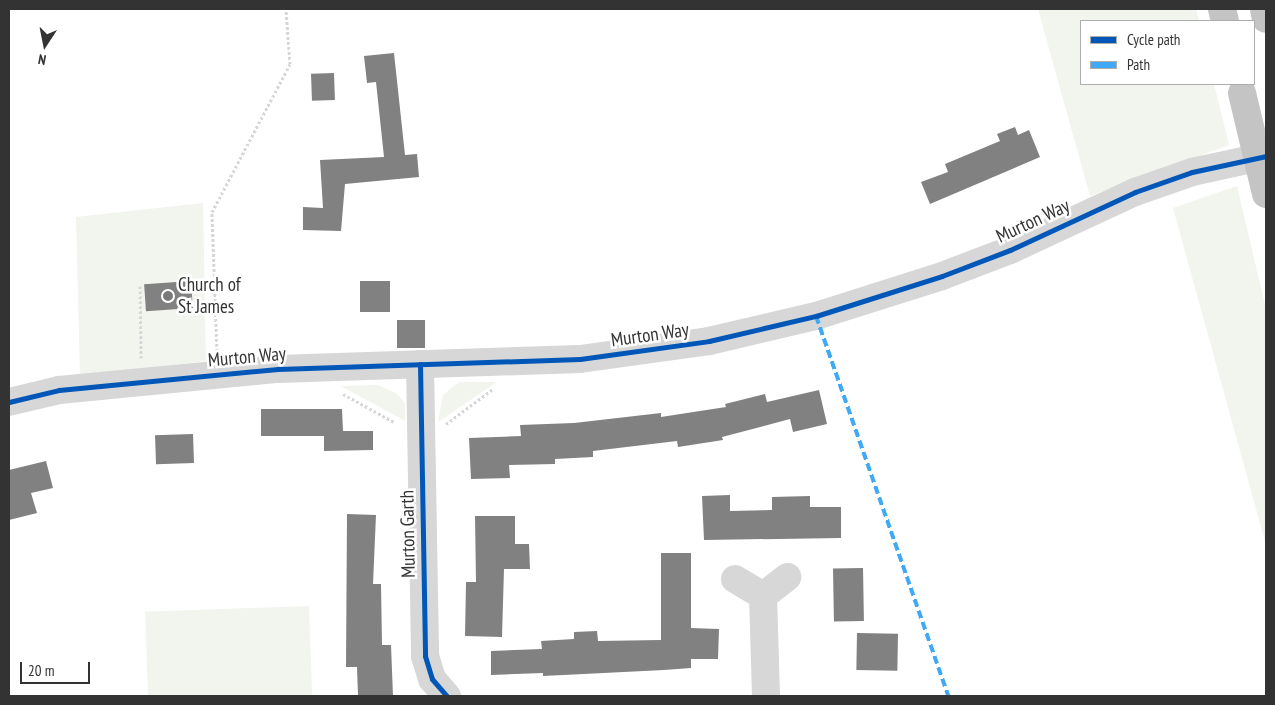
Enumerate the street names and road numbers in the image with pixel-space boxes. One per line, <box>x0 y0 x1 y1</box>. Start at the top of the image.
street label: Murton Way <box>993 194 1073 248</box>
street label: Murton Way <box>610 318 690 352</box>
street label: Murton Way <box>207 342 287 372</box>
street label: Murton Garth <box>396 490 420 578</box>

